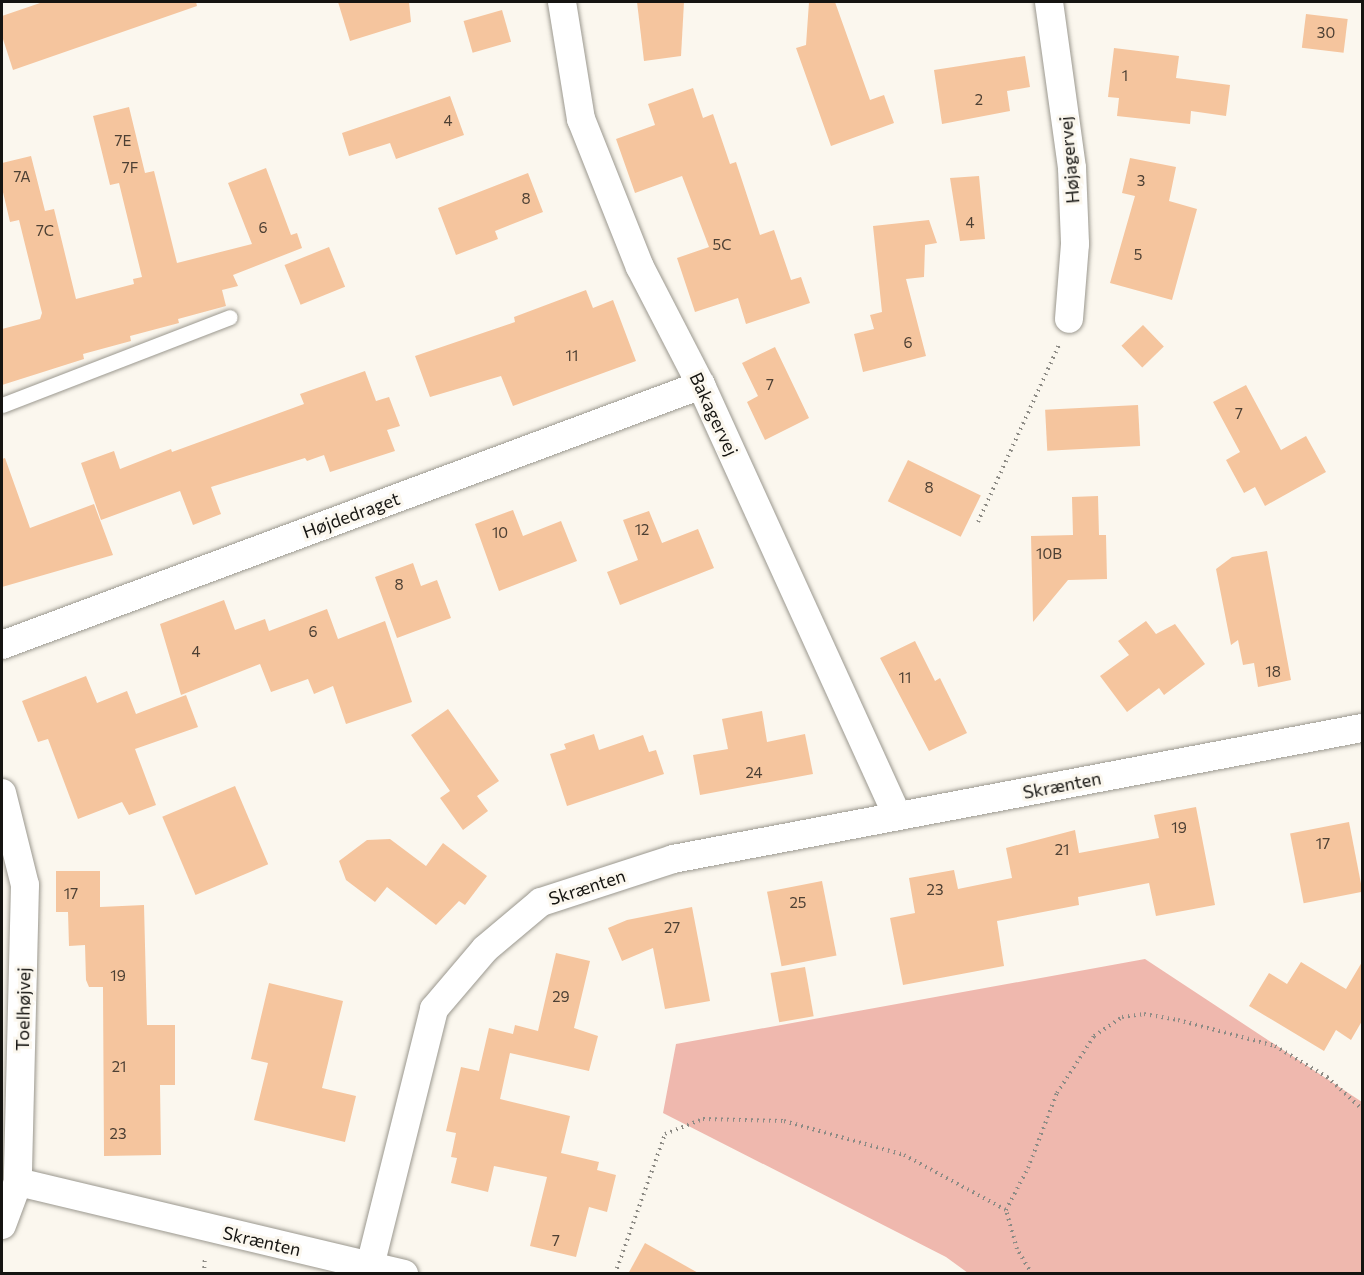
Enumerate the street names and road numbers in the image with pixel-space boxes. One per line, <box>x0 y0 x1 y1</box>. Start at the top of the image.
street label: Højagervej <box>1054 115 1084 205</box>
street label: Bakagervej <box>685 369 743 459</box>
street label: Højdedraget <box>299 487 403 543</box>
street label: Skrænten <box>1021 767 1103 803</box>
street label: Skrænten <box>546 864 628 910</box>
street label: Toelhøjvej <box>11 967 35 1051</box>
street label: Skrænten <box>221 1222 303 1260</box>

